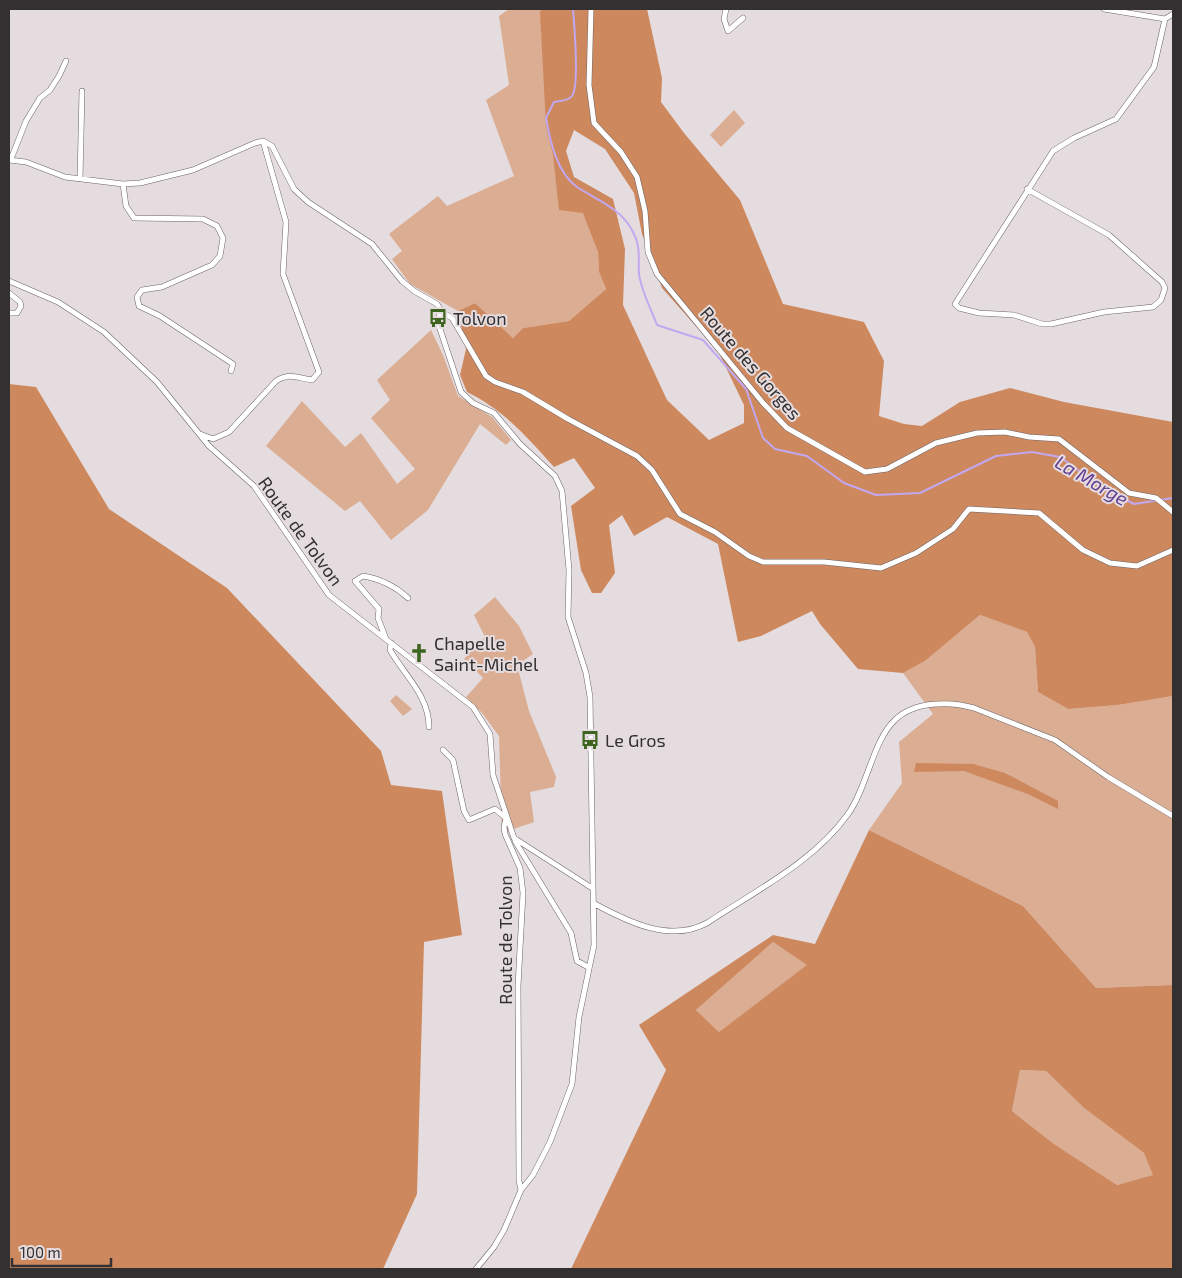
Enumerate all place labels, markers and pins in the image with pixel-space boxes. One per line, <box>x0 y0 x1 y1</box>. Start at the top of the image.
bus stop icon: Tolvon <box>427 307 449 329</box>
place label: Tolvon <box>453 307 507 329</box>
place label: Chapelle Saint-Michel <box>434 632 539 675</box>
church icon: Chapelle Saint-Michel <box>408 642 430 664</box>
bus stop icon: Le Gros <box>579 729 601 751</box>
place label: Le Gros <box>605 729 666 751</box>

